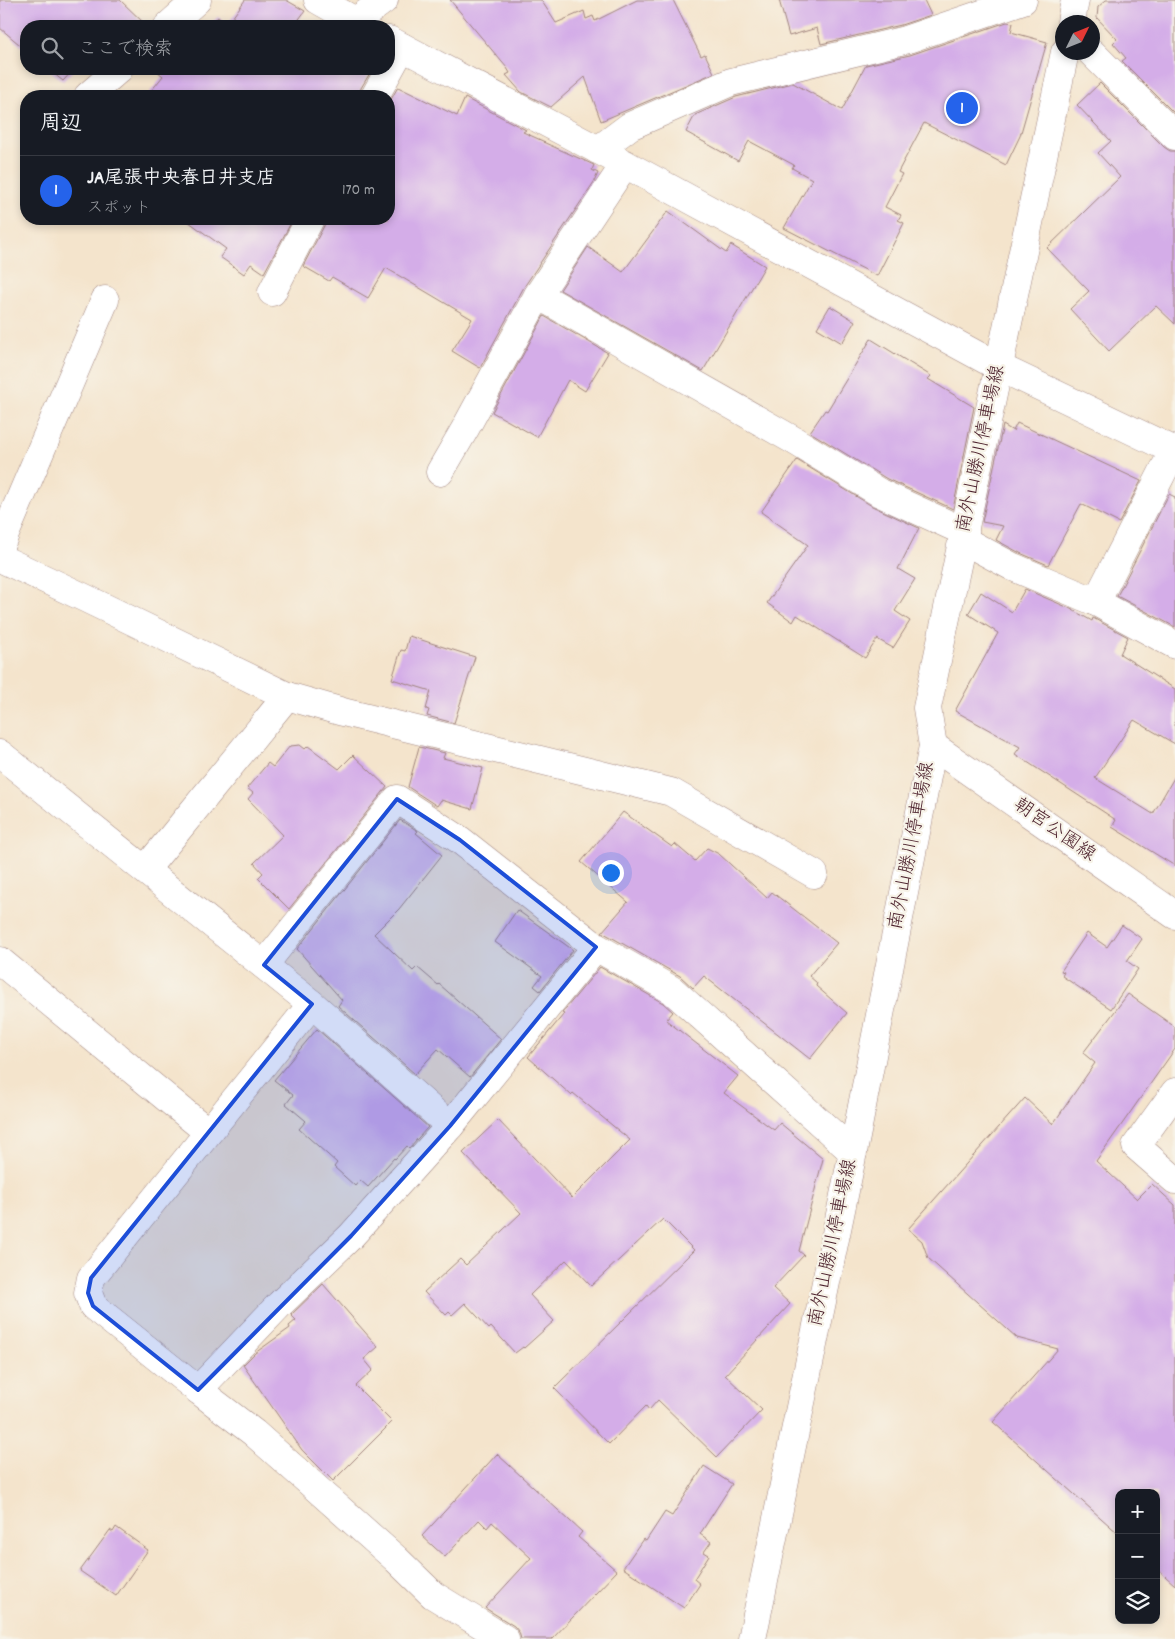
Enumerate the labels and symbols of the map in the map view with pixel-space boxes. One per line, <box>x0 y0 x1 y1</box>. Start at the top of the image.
north arrow <box>1055 15 1100 60</box>
pin: 1 <box>946 89 978 127</box>
street label: 南外山勝川停車場線 <box>951 363 1013 535</box>
street label: 南外山勝川停車場線 <box>883 759 943 933</box>
street label: 朝宮公園線 <box>1007 793 1101 869</box>
your location <box>598 860 624 886</box>
street label: 南外山勝川停車場線 <box>803 1157 865 1329</box>

